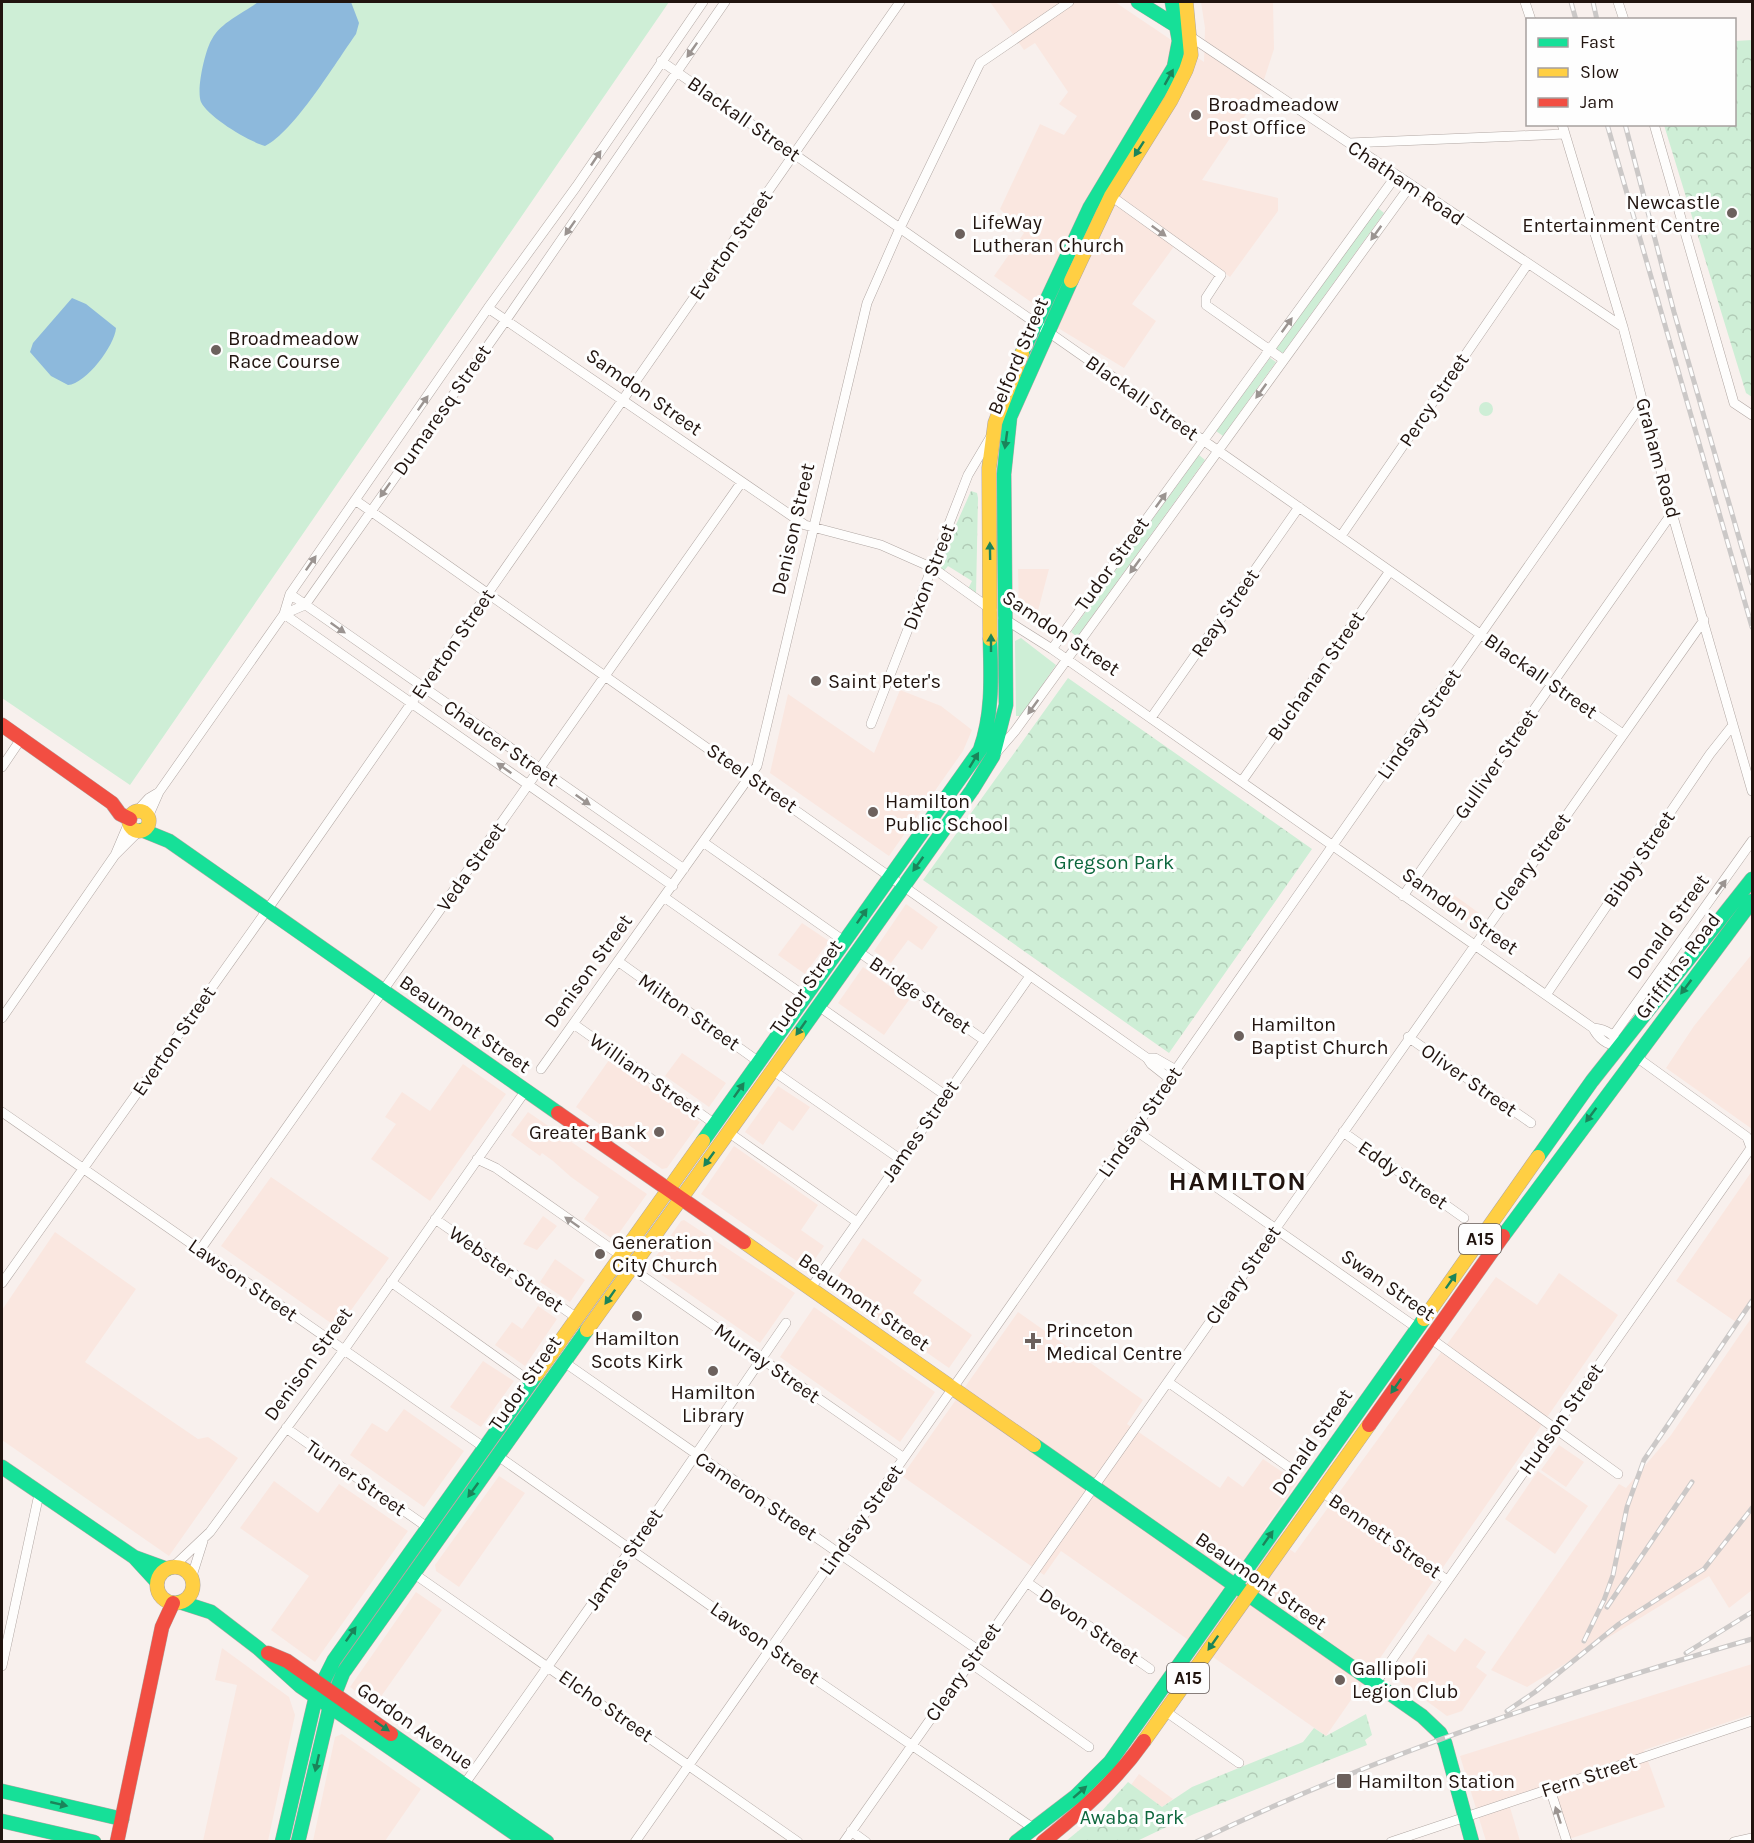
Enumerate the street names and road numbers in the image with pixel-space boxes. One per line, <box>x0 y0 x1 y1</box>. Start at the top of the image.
street label: Blackall Street <box>683 72 805 167</box>
street label: Chatham Road <box>1343 136 1469 230</box>
street label: Everton Street <box>685 185 778 304</box>
street label: Belford Street <box>983 294 1053 418</box>
street label: Dumaresq Street <box>388 340 496 480</box>
street label: Samdon Street <box>582 343 707 441</box>
street label: Percy Street <box>1394 348 1474 451</box>
street label: Blackall Street <box>1081 351 1203 446</box>
street label: Graham Road <box>1631 395 1685 521</box>
street label: Denison Street <box>767 460 819 597</box>
street label: Tudor Street <box>1070 512 1154 615</box>
street label: Dixon Street <box>898 520 960 633</box>
street label: Reay Street <box>1186 564 1264 662</box>
street label: Everton Street <box>407 584 500 703</box>
street label: Samdon Street <box>998 585 1124 681</box>
street label: Buchanan Street <box>1263 606 1369 745</box>
street label: Blackall Street <box>1480 629 1602 724</box>
street label: Lindsay Street <box>1372 664 1466 784</box>
street label: Chaucer Street <box>439 695 563 791</box>
street label: Gulliver Street <box>1449 704 1543 824</box>
street label: Steel Street <box>702 738 802 818</box>
street label: Bibby Street <box>1598 806 1680 911</box>
street label: Cleary Street <box>1489 808 1575 915</box>
street label: Veda Street <box>432 818 510 916</box>
street label: Samdon Street <box>1398 862 1523 960</box>
street label: Donald Street <box>1622 870 1714 984</box>
street label: Denison Street <box>539 909 637 1032</box>
street label: Griffiths Road <box>1631 909 1725 1023</box>
street label: Tudor Street <box>765 935 847 1039</box>
street label: Bridge Street <box>865 952 976 1039</box>
street label: Milton Street <box>634 969 745 1056</box>
street label: Beaumont Street <box>395 970 535 1078</box>
street label: Everton Street <box>128 981 221 1100</box>
street label: William Street <box>585 1028 705 1122</box>
street label: Oliver Street <box>1417 1039 1522 1122</box>
street label: Lindsay Street <box>1093 1062 1187 1182</box>
street label: James Street <box>877 1076 964 1186</box>
street label: Eddy Street <box>1354 1136 1453 1214</box>
street label: Webster Street <box>444 1221 568 1317</box>
street label: Cleary Street <box>1201 1221 1286 1329</box>
road number: A15 <box>1459 1224 1501 1254</box>
street label: Lawson Street <box>184 1234 302 1326</box>
street label: Swan Street <box>1337 1244 1440 1326</box>
street label: Beaumont Street <box>794 1248 934 1356</box>
street label: Denison Street <box>259 1302 357 1425</box>
street label: Murray Street <box>710 1318 825 1408</box>
street label: Tudor Street <box>484 1331 566 1435</box>
street label: Hudson Street <box>1514 1359 1608 1479</box>
street label: Donald Street <box>1267 1384 1357 1500</box>
street label: Turner Street <box>301 1435 411 1521</box>
street label: Cameron Street <box>691 1447 822 1546</box>
street label: Lindsay Street <box>814 1460 908 1580</box>
street label: Bennett Street <box>1324 1489 1446 1583</box>
street label: James Street <box>581 1504 668 1614</box>
street label: Beaumont Street <box>1191 1527 1331 1635</box>
street label: Devon Street <box>1035 1583 1144 1669</box>
street label: Lawson Street <box>706 1597 824 1689</box>
street label: Cleary Street <box>921 1618 1006 1726</box>
road number: A15 <box>1167 1663 1209 1693</box>
street label: Elcho Street <box>554 1665 658 1747</box>
street label: Gordon Avenue <box>353 1677 477 1775</box>
street label: Fern Street <box>1538 1750 1640 1802</box>

